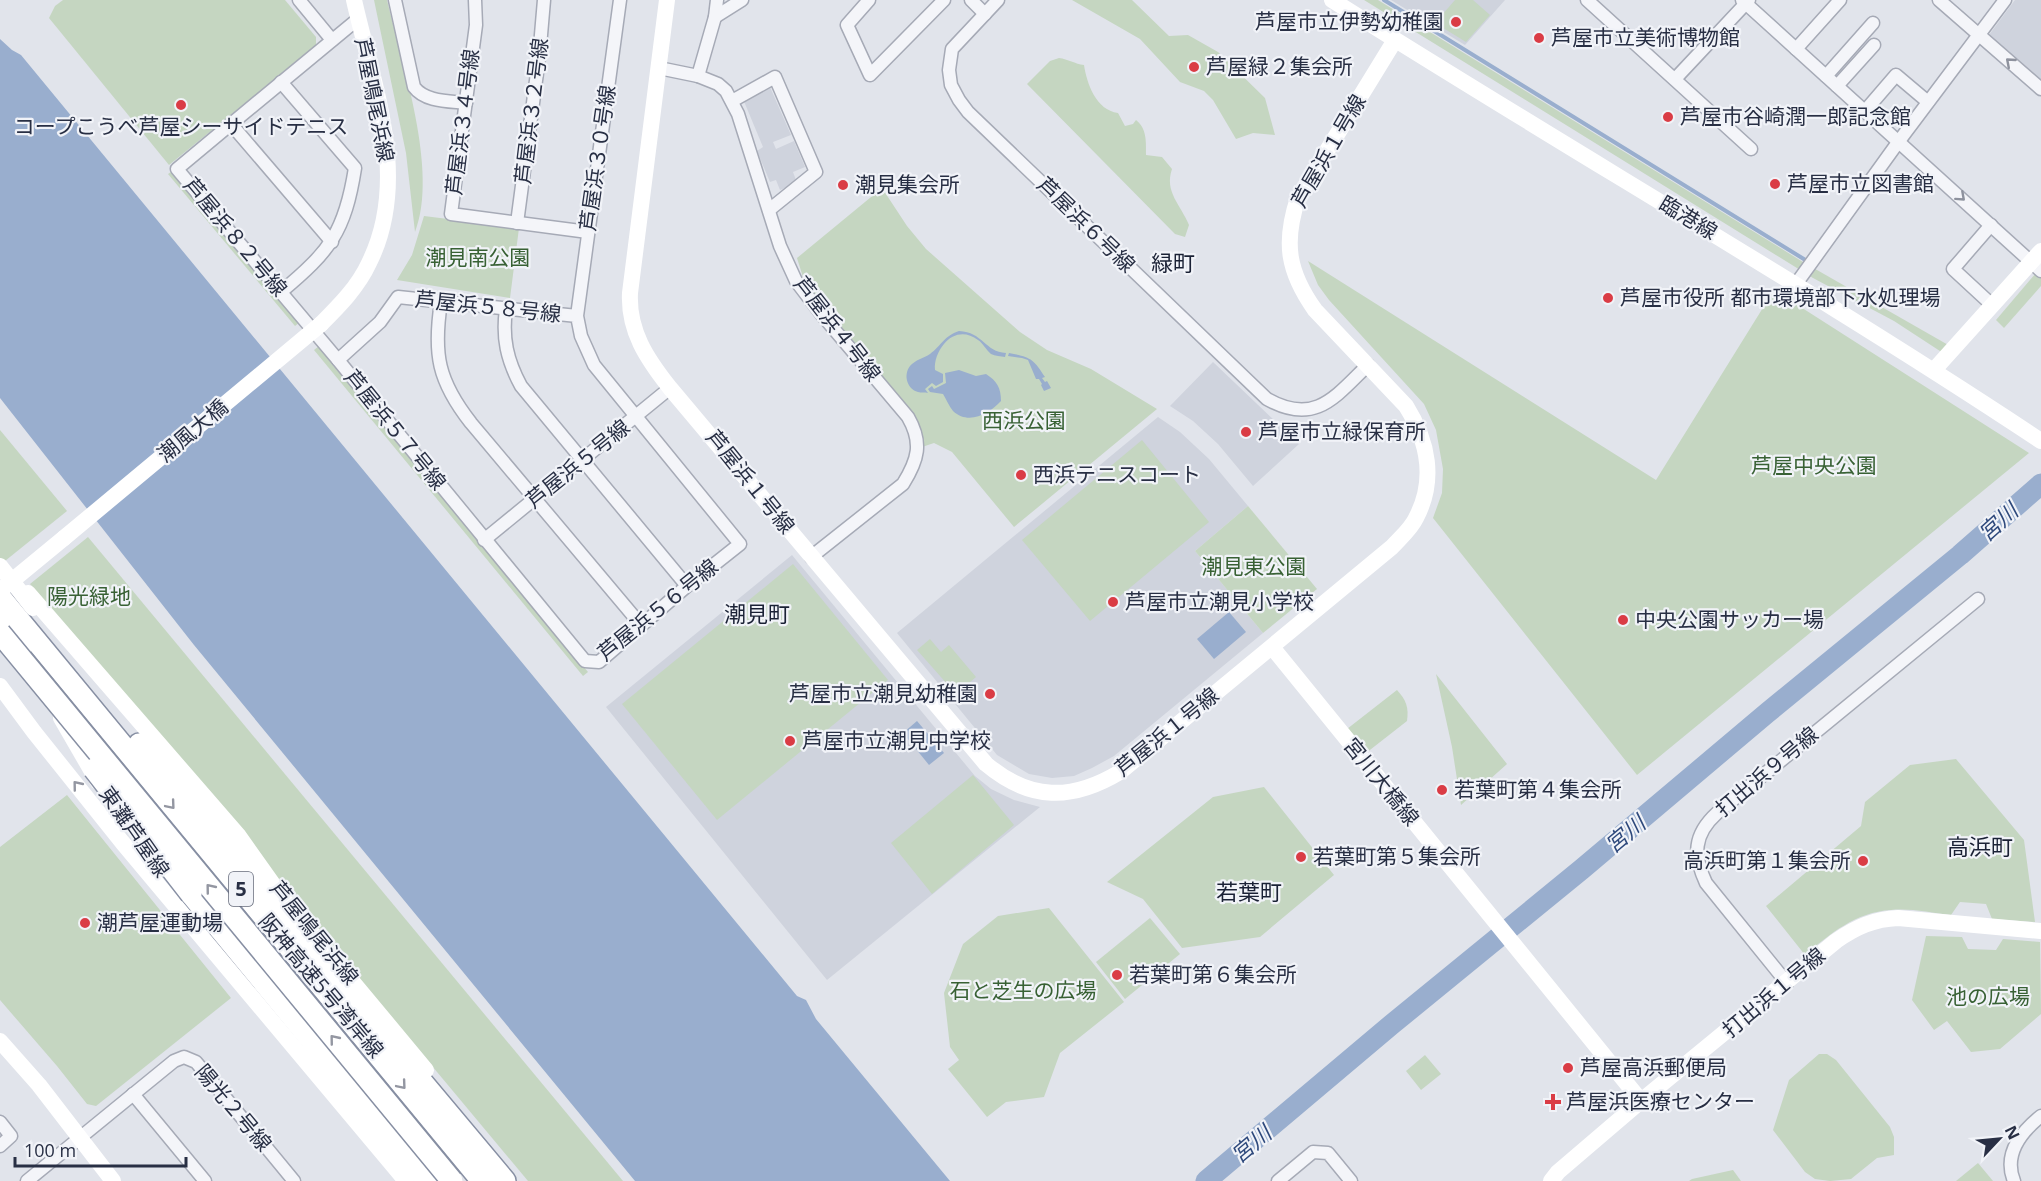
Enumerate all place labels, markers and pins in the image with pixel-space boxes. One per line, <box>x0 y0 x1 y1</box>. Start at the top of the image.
place label: 芦屋市立伊勢幼稚園 <box>1255 7 1444 35</box>
marker: 芦屋市立伊勢幼稚園 <box>1449 15 1463 29</box>
place label: 芦屋市立美術博物館 <box>1551 23 1740 51</box>
marker: 芦屋市立美術博物館 <box>1532 31 1546 45</box>
place label: 芦屋緑２集会所 <box>1206 52 1353 80</box>
marker: 芦屋緑２集会所 <box>1187 60 1201 74</box>
marker: コープこうべ芦屋シーサイドテニス <box>174 98 188 112</box>
place label: 芦屋市谷崎潤一郎記念館 <box>1680 102 1911 130</box>
marker: 芦屋市谷崎潤一郎記念館 <box>1661 110 1675 124</box>
place label: コープこうべ芦屋シーサイドテニス <box>14 112 348 140</box>
place label: 芦屋市立図書館 <box>1787 169 1934 197</box>
place label: 潮見集会所 <box>855 170 960 198</box>
marker: 芦屋市立図書館 <box>1768 177 1782 191</box>
marker: 潮見集会所 <box>836 178 850 192</box>
place label: 芦屋市役所 都市環境部下水処理場 <box>1620 283 1940 311</box>
marker: 芦屋市役所 都市環境部下水処理場 <box>1601 291 1615 305</box>
place label: 芦屋市立緑保育所 <box>1258 417 1426 445</box>
marker: 芦屋市立緑保育所 <box>1239 425 1253 439</box>
place label: 西浜テニスコート <box>1033 460 1201 488</box>
marker: 西浜テニスコート <box>1014 468 1028 482</box>
place label: 芦屋市立潮見小学校 <box>1125 587 1314 615</box>
marker: 芦屋市立潮見小学校 <box>1106 595 1120 609</box>
place label: 中央公園サッカー場 <box>1635 605 1824 633</box>
marker: 中央公園サッカー場 <box>1616 613 1630 627</box>
place label: 芦屋市立潮見幼稚園 <box>789 679 978 707</box>
marker: 芦屋市立潮見幼稚園 <box>983 687 997 701</box>
place label: 芦屋市立潮見中学校 <box>802 726 991 754</box>
marker: 芦屋市立潮見中学校 <box>783 734 797 748</box>
place label: 若葉町第４集会所 <box>1454 775 1622 803</box>
marker: 若葉町第４集会所 <box>1435 783 1449 797</box>
place label: 若葉町第５集会所 <box>1313 842 1481 870</box>
place label: 高浜町第１集会所 <box>1683 846 1851 874</box>
marker: 若葉町第５集会所 <box>1294 850 1308 864</box>
marker: 高浜町第１集会所 <box>1856 854 1870 868</box>
place label: 潮芦屋運動場 <box>97 908 223 936</box>
marker: 潮芦屋運動場 <box>78 916 92 930</box>
place label: 若葉町第６集会所 <box>1129 960 1297 988</box>
marker: 若葉町第６集会所 <box>1110 968 1124 982</box>
place label: 芦屋高浜郵便局 <box>1580 1053 1727 1081</box>
marker: 芦屋高浜郵便局 <box>1561 1061 1575 1075</box>
place label: 芦屋浜医療センター <box>1566 1087 1755 1115</box>
marker: 芦屋浜医療センター <box>1544 1093 1562 1111</box>

